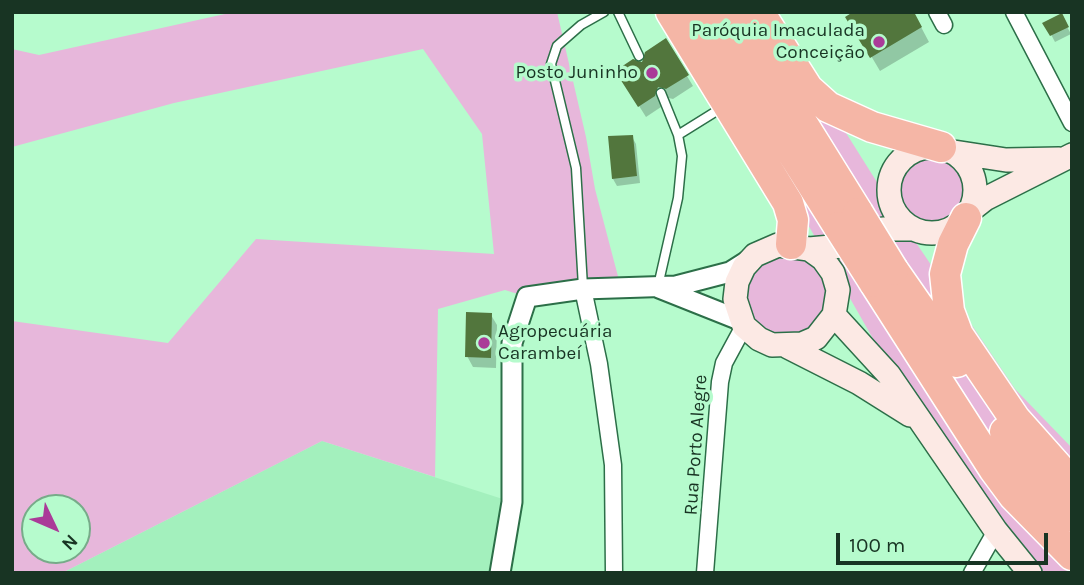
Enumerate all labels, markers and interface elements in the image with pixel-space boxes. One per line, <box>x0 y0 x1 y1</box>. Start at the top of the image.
place label: Paróquia Imaculada Conceição <box>691 20 865 64</box>
marker: Paróquia Imaculada Conceição <box>871 34 887 50</box>
place label: Posto Juninho <box>515 62 638 84</box>
marker: Posto Juninho <box>644 65 660 81</box>
place label: Agropecuária Carambeí <box>498 321 613 365</box>
marker: Agropecuária Carambeí <box>476 335 492 351</box>
street label: Rua Porto Alegre <box>680 374 712 516</box>
north arrow <box>21 494 91 564</box>
scale bar <box>839 518 1051 562</box>
text: N <box>57 530 82 555</box>
text: 100 m <box>849 533 906 557</box>

